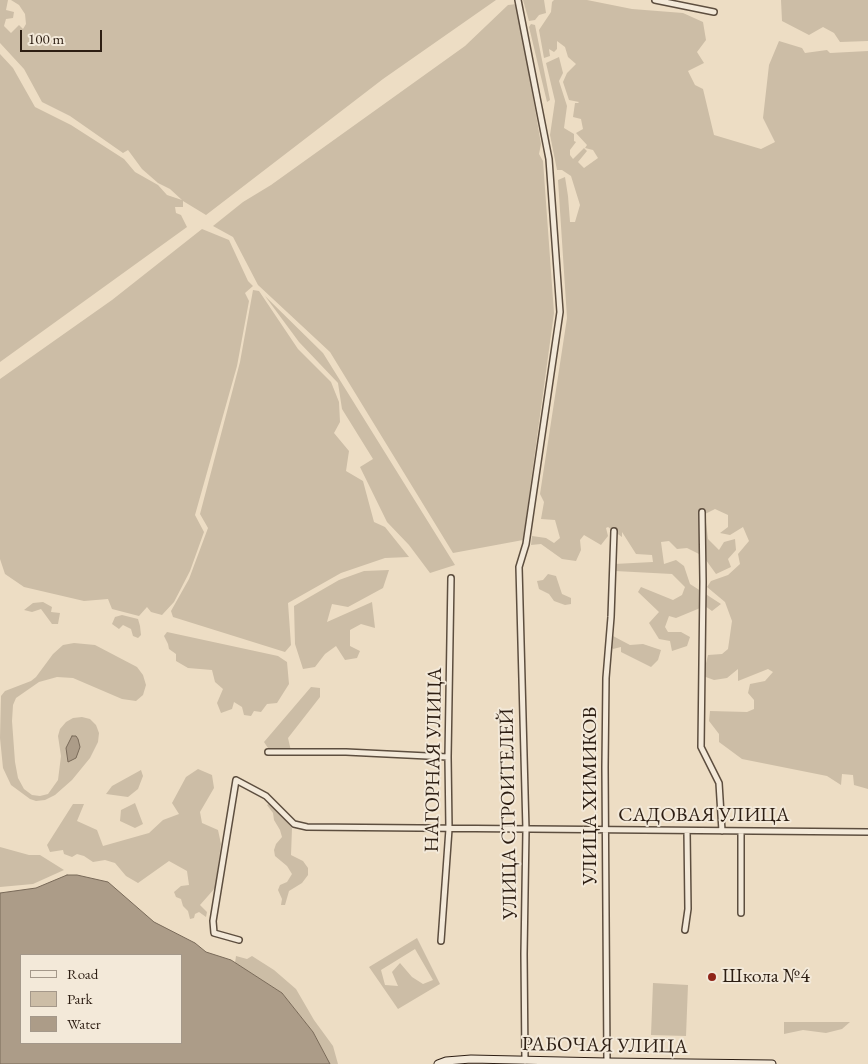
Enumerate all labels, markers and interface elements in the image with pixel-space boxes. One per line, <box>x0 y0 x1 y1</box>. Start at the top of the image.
scale bar <box>22 20 105 52</box>
text: 100 m <box>28 29 64 48</box>
street label: НАГОРНАЯ УЛИЦА <box>420 667 448 853</box>
street label: УЛИЦА ХИМИКОВ <box>579 707 603 885</box>
street label: УЛИЦА СТРОИТЕЛЕЙ <box>495 708 523 920</box>
street label: САДОВАЯ УЛИЦА <box>618 804 790 828</box>
legend <box>20 954 182 1044</box>
text: Road <box>67 964 98 983</box>
place label: Школа №4 <box>722 965 810 989</box>
marker: Школа №4 <box>706 971 718 983</box>
text: Park <box>67 989 93 1008</box>
text: Water <box>67 1014 101 1033</box>
street label: РАБОЧАЯ УЛИЦА <box>522 1033 688 1059</box>

